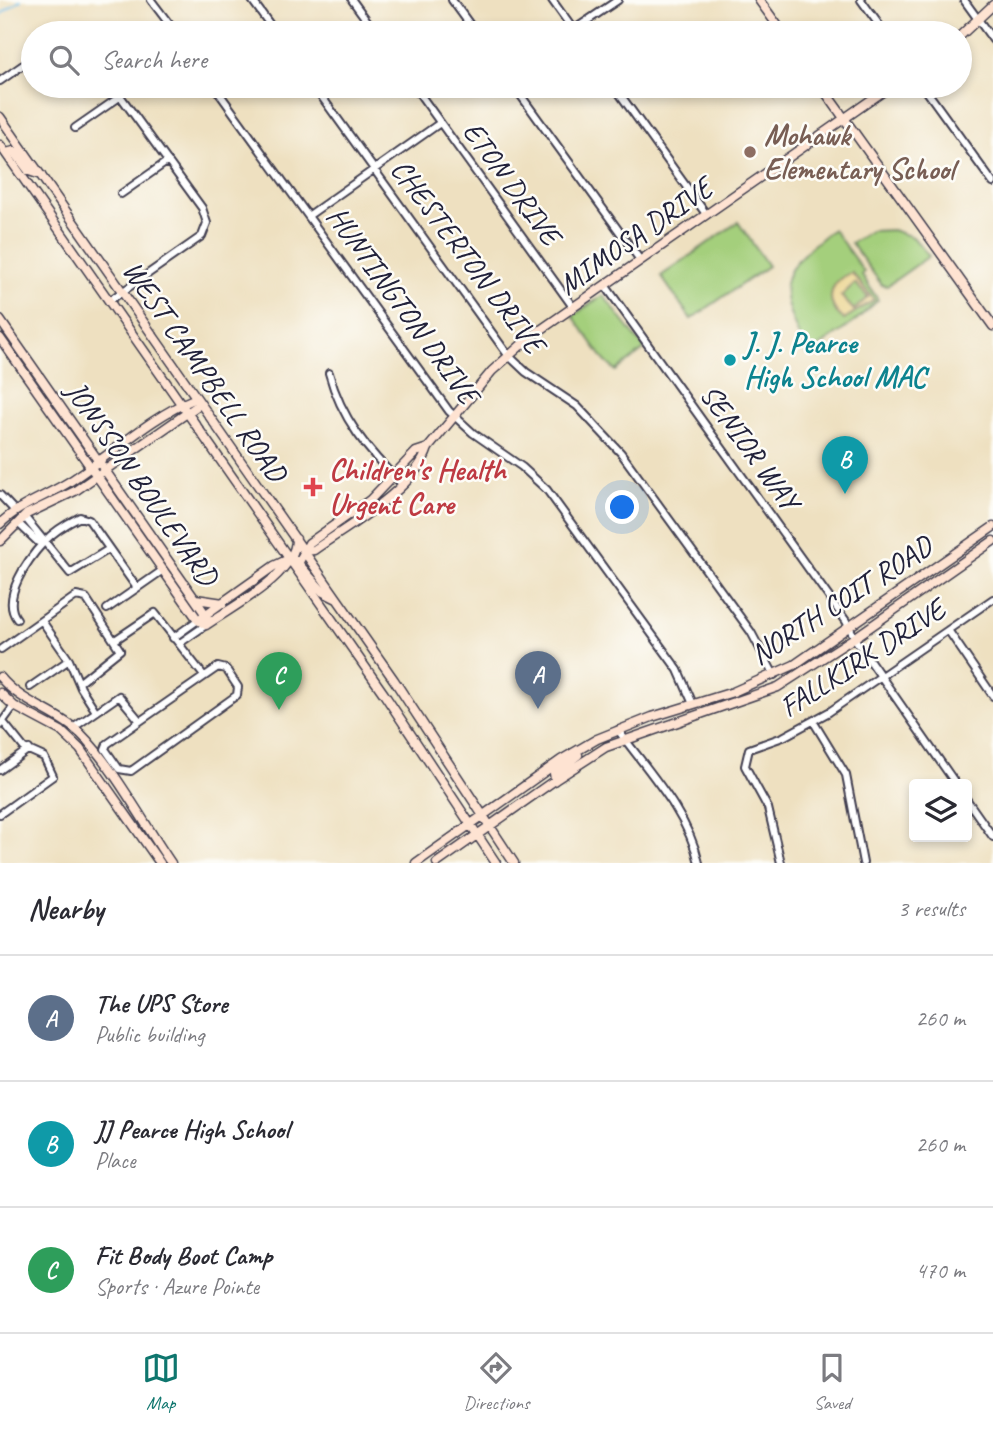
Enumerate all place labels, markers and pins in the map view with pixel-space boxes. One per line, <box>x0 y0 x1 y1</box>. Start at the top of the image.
place label: Mohawk Elementary School <box>764 116 960 188</box>
marker: Mohawk Elementary School <box>742 144 758 160</box>
place label: J. J. Pearce High School MAC <box>742 324 930 396</box>
marker: J. J. Pearce High School MAC <box>722 352 738 368</box>
pin: B <box>822 436 868 494</box>
place label: Children's Health Urgent Care <box>329 451 507 523</box>
marker: Children's Health Urgent Care <box>303 477 323 497</box>
pin: A <box>515 651 561 709</box>
pin: C <box>256 652 302 710</box>

